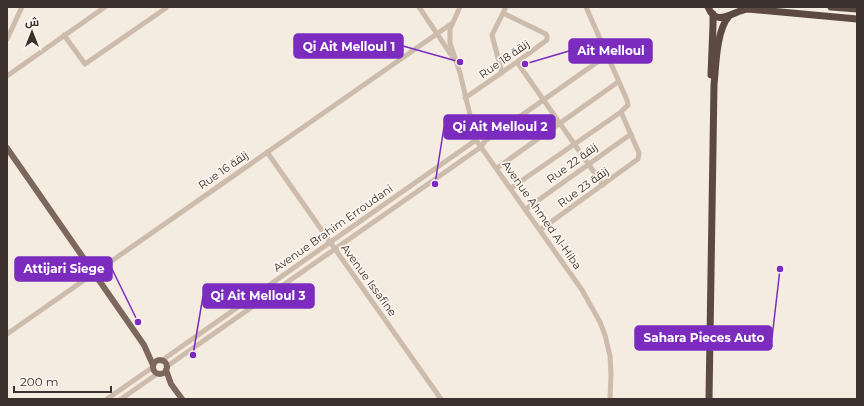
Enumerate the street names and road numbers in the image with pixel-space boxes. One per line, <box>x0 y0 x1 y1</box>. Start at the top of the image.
street label: Rue 18 زنقة <box>476 37 532 81</box>
street label: Rue 22 زنقة <box>544 140 600 186</box>
street label: Rue 16 زنقة <box>195 148 251 192</box>
street label: Avenue Ahmed Al-Hiba <box>499 158 585 272</box>
street label: Rue 23 زنقة <box>555 164 611 210</box>
street label: Avenue Brahim Erroudani <box>271 181 395 275</box>
street label: Avenue Issafine <box>338 241 400 319</box>

